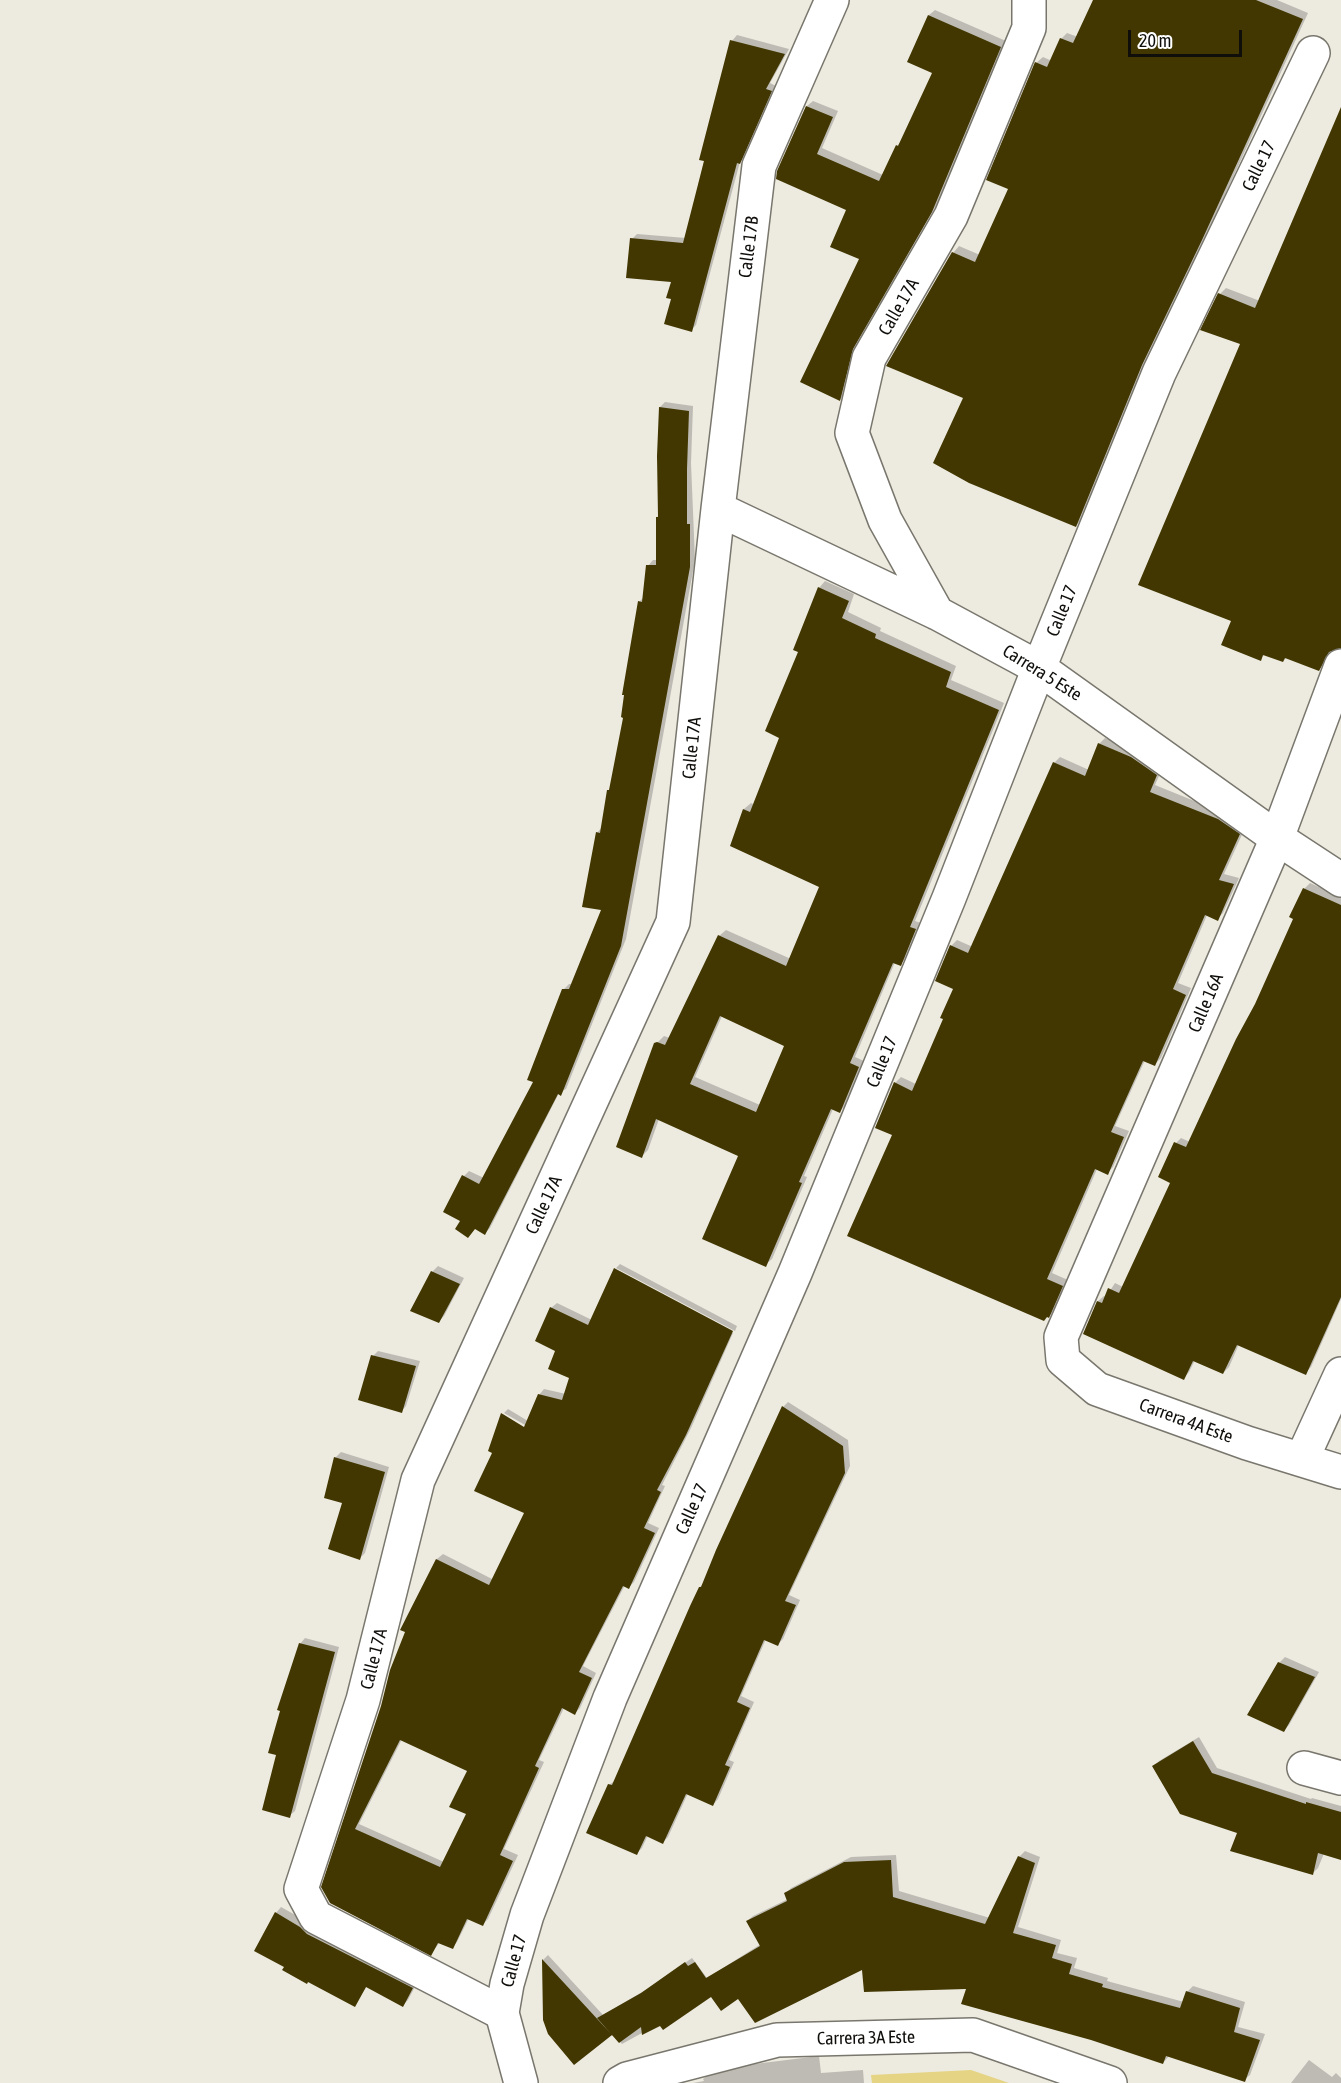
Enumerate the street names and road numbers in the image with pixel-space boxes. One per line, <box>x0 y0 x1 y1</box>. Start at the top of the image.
street label: Calle 17 <box>1238 137 1280 195</box>
street label: Calle 17B <box>735 215 763 279</box>
street label: Calle 17A <box>874 275 924 339</box>
street label: Calle 17 <box>1042 582 1082 640</box>
street label: Carrera 5 Este <box>998 640 1086 706</box>
street label: Calle 17A <box>678 716 706 780</box>
street label: Calle 16A <box>1184 970 1228 1036</box>
street label: Calle 17 <box>862 1033 902 1091</box>
street label: Calle 17A <box>521 1172 567 1238</box>
street label: Carrera 4A Este <box>1136 1394 1236 1448</box>
street label: Calle 17 <box>671 1480 713 1538</box>
street label: Calle 17A <box>356 1626 392 1692</box>
street label: Calle 17 <box>497 1932 531 1990</box>
street label: Carrera 3A Este <box>817 2026 915 2050</box>

